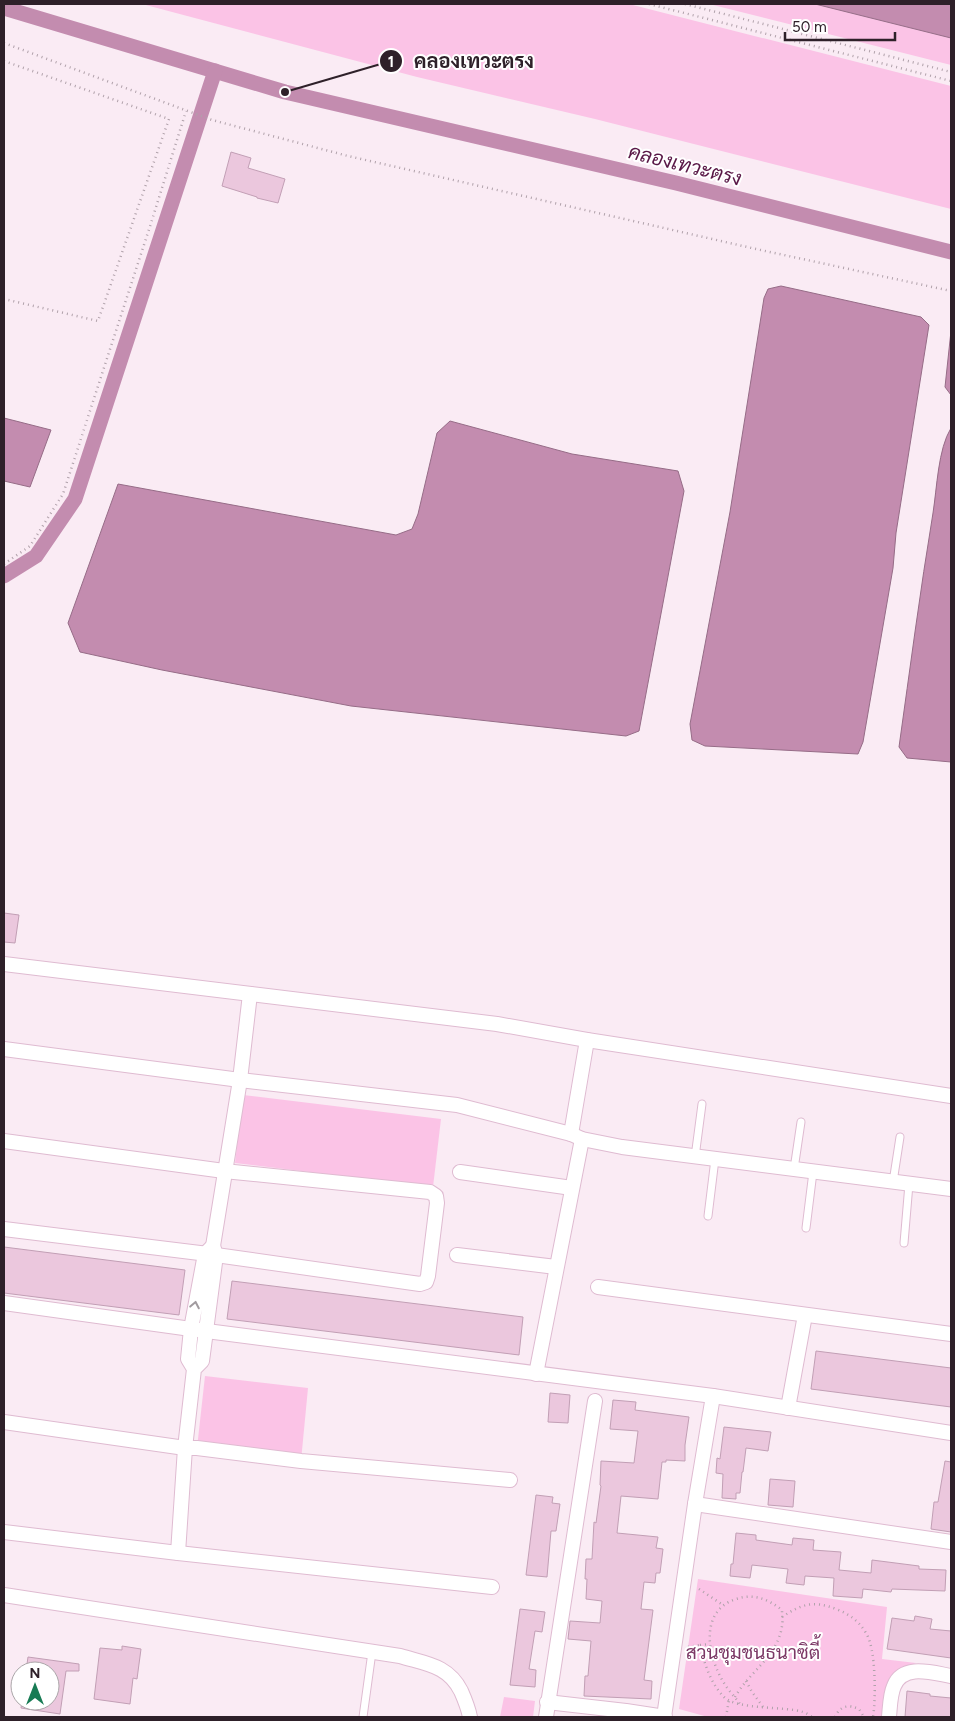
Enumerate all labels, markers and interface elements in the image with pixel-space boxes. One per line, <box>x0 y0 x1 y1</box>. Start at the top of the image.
scale bar <box>785 10 895 42</box>
text: 50 m <box>792 18 827 36</box>
callout: คลองเทวะตรง <box>379 44 544 79</box>
text: คลองเทวะตรง <box>414 49 534 73</box>
text: 1 <box>388 53 394 71</box>
water label: คลองเทวะตรง <box>626 139 744 191</box>
one-way arrow <box>189 1301 200 1309</box>
park label: สวนชุมชนธนาซิตี้ <box>686 1634 821 1665</box>
north arrow <box>10 1661 60 1711</box>
text: N <box>30 1665 40 1682</box>

